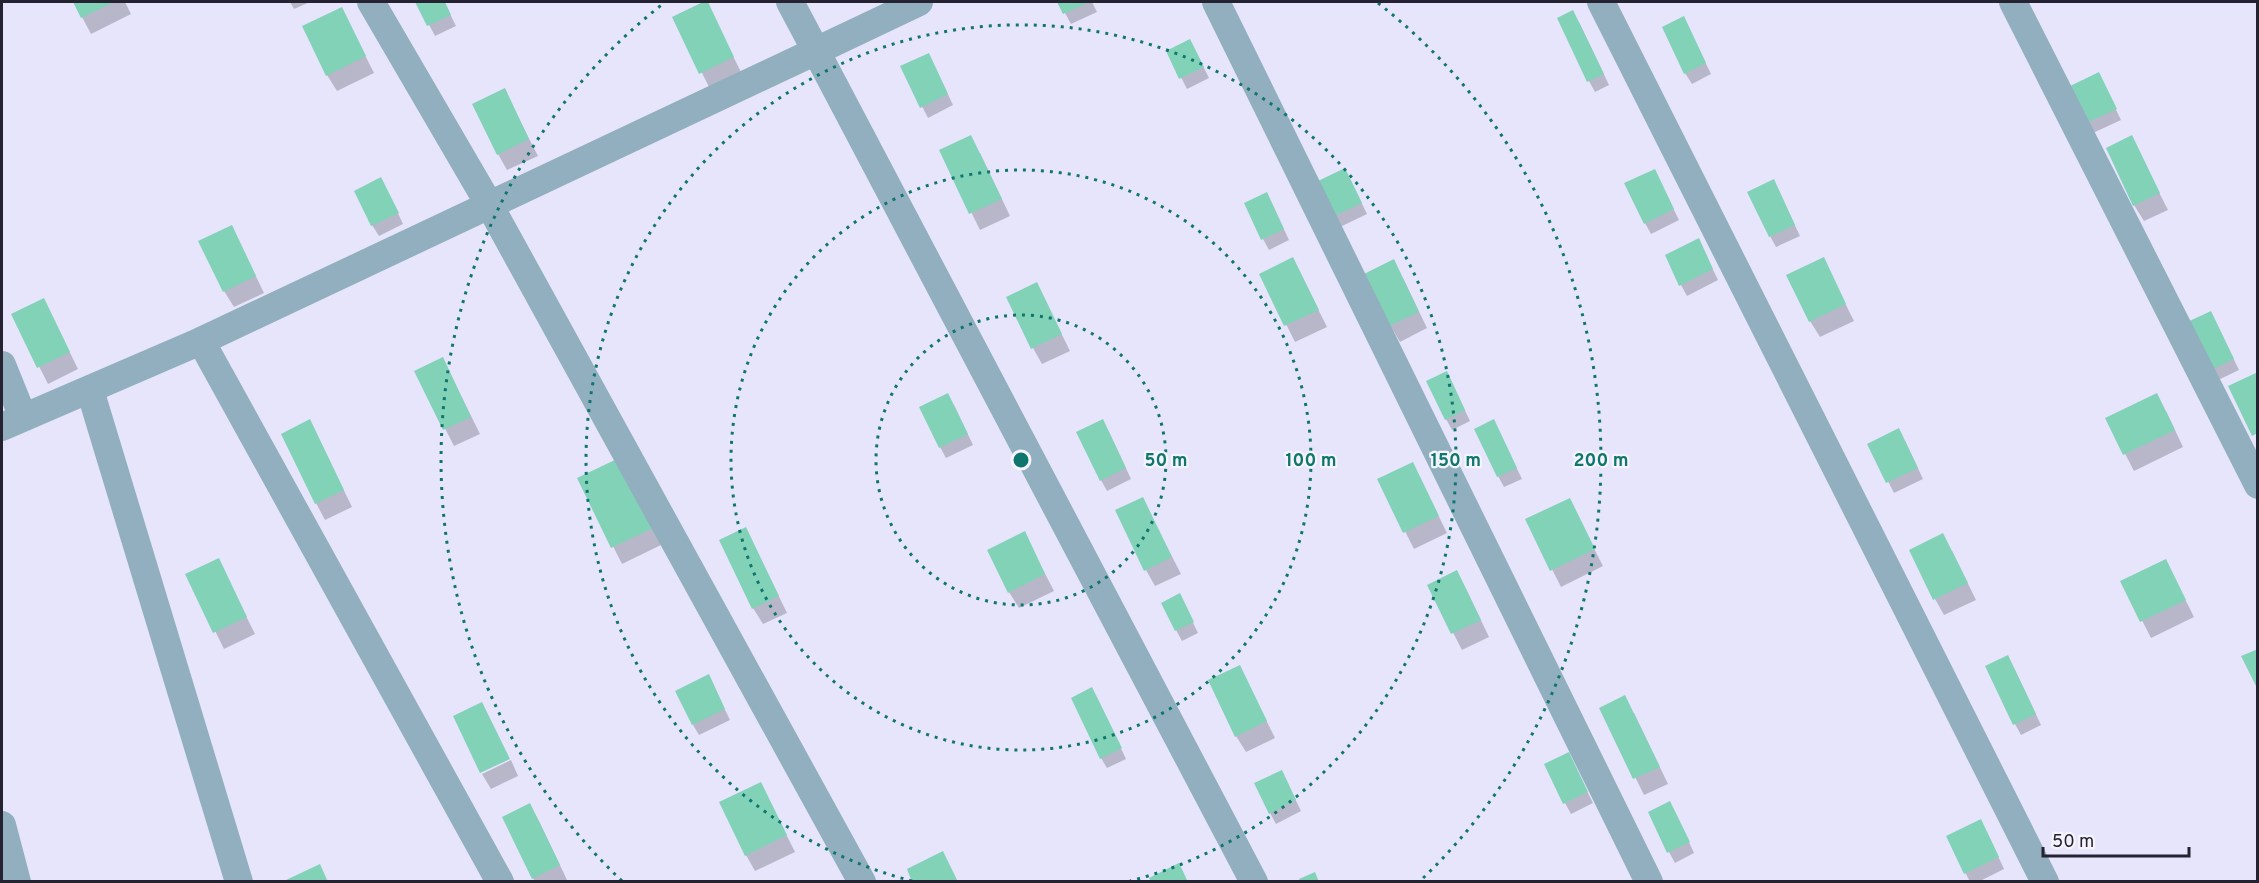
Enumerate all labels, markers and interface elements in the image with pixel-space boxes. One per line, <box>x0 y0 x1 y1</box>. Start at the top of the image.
centre of rings <box>1011 450 1031 470</box>
text: 50 m <box>1144 450 1188 473</box>
text: 100 m <box>1285 450 1337 473</box>
text: 150 m <box>1431 450 1481 473</box>
text: 200 m <box>1573 450 1629 473</box>
scale bar <box>2043 820 2188 858</box>
text: 50 m <box>2052 831 2094 854</box>

